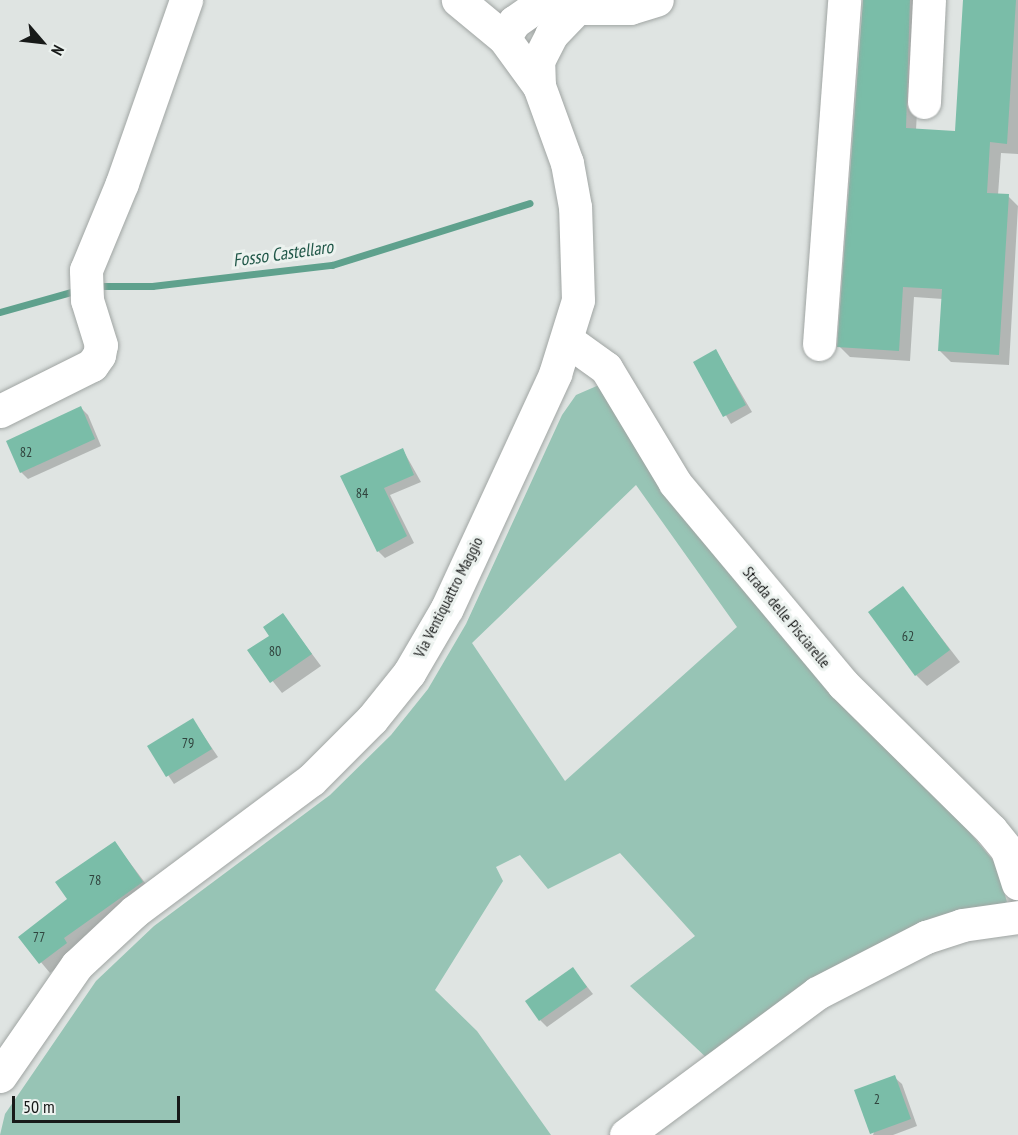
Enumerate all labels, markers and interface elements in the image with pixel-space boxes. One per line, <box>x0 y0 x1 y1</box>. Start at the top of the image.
north arrow <box>12 12 72 72</box>
text: N <box>47 42 69 59</box>
water label: Fosso Castellaro <box>232 236 334 272</box>
house number: 82 <box>20 444 32 460</box>
house number: 84 <box>356 485 368 501</box>
street label: Via Ventiquattro Maggio <box>409 533 487 661</box>
street label: Strada delle Pisciarelle <box>739 562 835 672</box>
house number: 62 <box>902 628 914 644</box>
house number: 80 <box>269 643 281 659</box>
house number: 79 <box>182 735 194 751</box>
house number: 78 <box>89 872 101 888</box>
house number: 77 <box>33 929 45 945</box>
scale bar <box>15 1084 183 1122</box>
house number: 2 <box>874 1091 880 1107</box>
text: 50 m <box>23 1095 55 1118</box>

